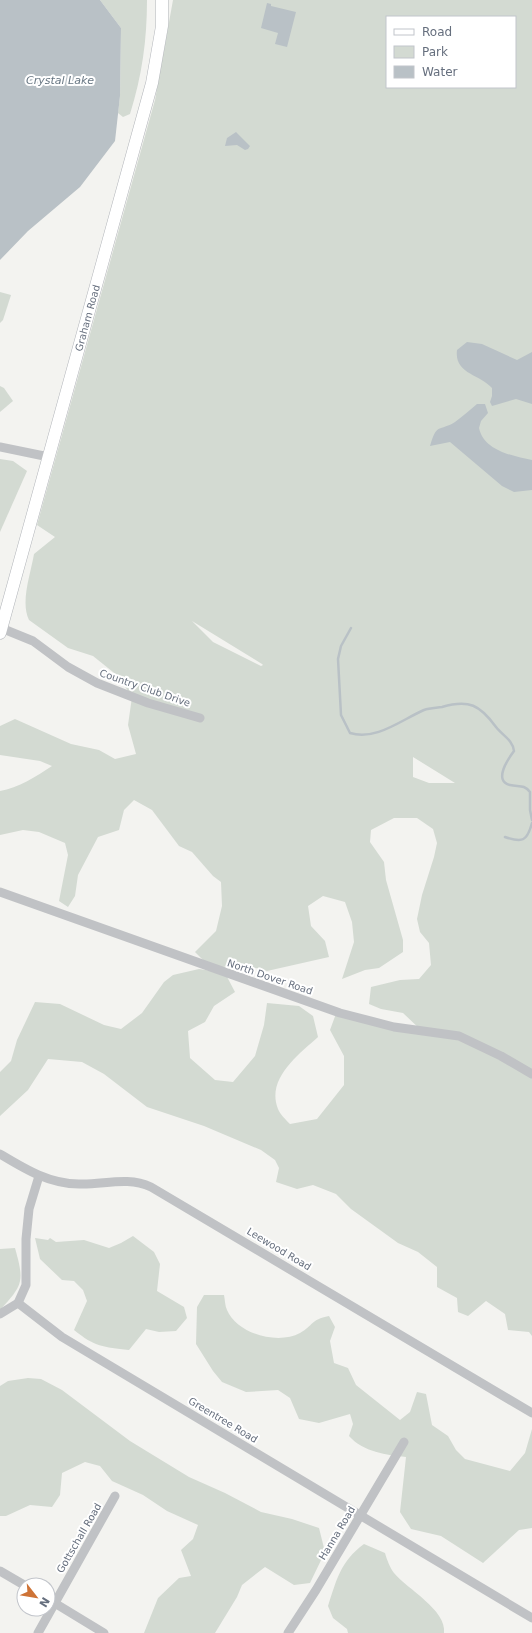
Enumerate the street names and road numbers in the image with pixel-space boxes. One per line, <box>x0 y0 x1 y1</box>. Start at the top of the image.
street label: Graham Road <box>73 283 102 352</box>
street label: Country Club Drive <box>98 667 192 709</box>
street label: North Dover Road <box>226 957 314 997</box>
street label: Leewood Road <box>245 1226 313 1272</box>
street label: Greentree Road <box>186 1395 260 1445</box>
street label: Gottschall Road <box>55 1501 103 1575</box>
street label: Hanna Road <box>317 1504 357 1562</box>

